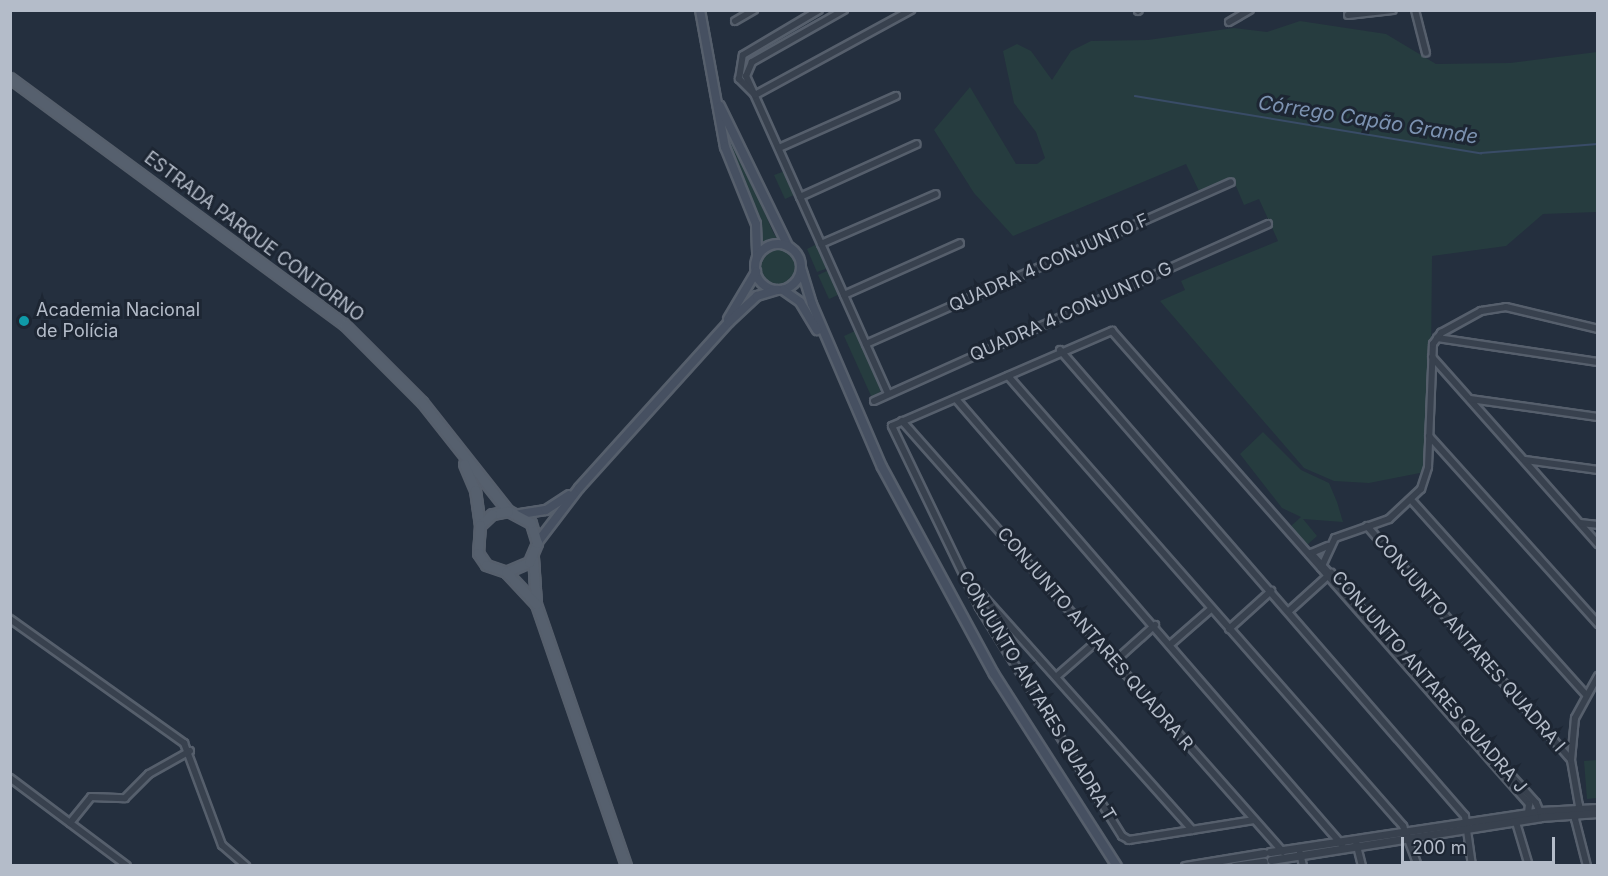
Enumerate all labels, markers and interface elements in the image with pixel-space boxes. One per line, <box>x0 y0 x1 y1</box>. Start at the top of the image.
water label: Córrego Capão Grande <box>1256 91 1480 149</box>
street label: ESTRADA PARQUE CONTORNO <box>140 147 368 327</box>
street label: QUADRA 4 CONJUNTO F <box>946 209 1152 317</box>
street label: QUADRA 4 CONJUNTO G <box>967 258 1175 366</box>
place label: Academia Nacional de Polícia <box>36 300 200 342</box>
marker: Academia Nacional de Polícia <box>17 314 31 328</box>
street label: CONJUNTO ANTARES QUADRA R <box>992 523 1198 755</box>
street label: CONJUNTO ANTARES QUADRA I <box>1369 530 1569 756</box>
street label: CONJUNTO ANTARES QUADRA T <box>954 567 1120 825</box>
street label: CONJUNTO ANTARES QUADRA J <box>1327 567 1531 797</box>
scale bar <box>1404 825 1558 863</box>
text: 200 m <box>1412 837 1467 858</box>

